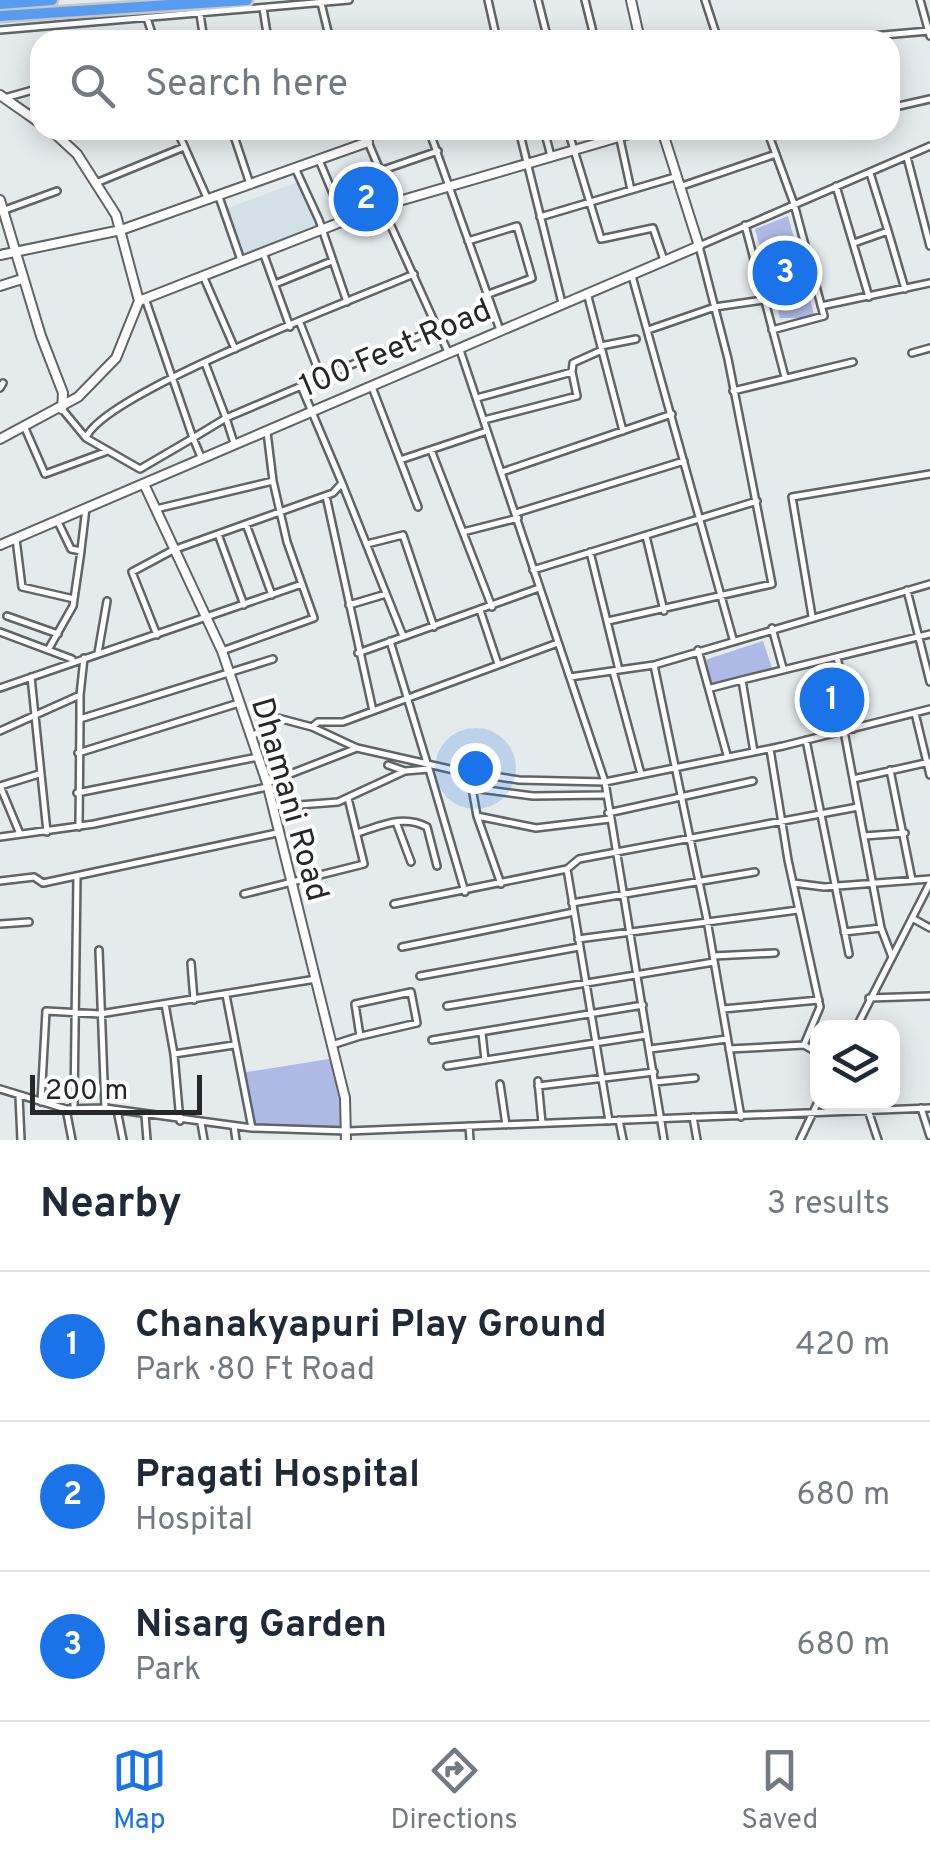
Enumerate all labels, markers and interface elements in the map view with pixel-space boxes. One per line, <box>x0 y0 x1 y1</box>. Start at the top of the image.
search box <box>30 30 900 140</box>
icon: search <box>65 58 120 113</box>
text: Search here <box>145 61 348 110</box>
pin: 2 <box>334 162 398 236</box>
pin: 3 <box>752 236 818 310</box>
street label: 100 Feet Road <box>294 291 498 408</box>
pin: 1 <box>800 662 864 738</box>
street label: Dhamani Road <box>240 694 336 906</box>
your location <box>450 743 501 794</box>
map controls <box>810 1020 900 1110</box>
button: layers <box>810 1020 900 1110</box>
scale bar <box>30 1070 202 1114</box>
text: 200 m <box>45 1074 128 1110</box>
text: Nearby <box>40 1179 182 1232</box>
text: 3 results <box>767 1185 890 1225</box>
text: Chanakyapuri Play Ground <box>135 1302 607 1351</box>
text: 1 <box>66 1326 79 1366</box>
text: 420 m <box>795 1326 890 1366</box>
text: Park · 80 Ft Road <box>135 1351 375 1391</box>
text: Pragati Hospital <box>135 1452 420 1501</box>
text: 2 <box>63 1476 82 1516</box>
text: 680 m <box>796 1476 890 1516</box>
text: Hospital <box>135 1501 253 1541</box>
text: Nisarg Garden <box>135 1602 387 1651</box>
text: 3 <box>63 1626 82 1666</box>
text: 680 m <box>796 1626 890 1666</box>
text: Park <box>135 1651 201 1691</box>
tab: Map <box>112 1743 167 1839</box>
tab: Directions <box>390 1743 518 1839</box>
tab: Saved <box>741 1743 818 1839</box>

